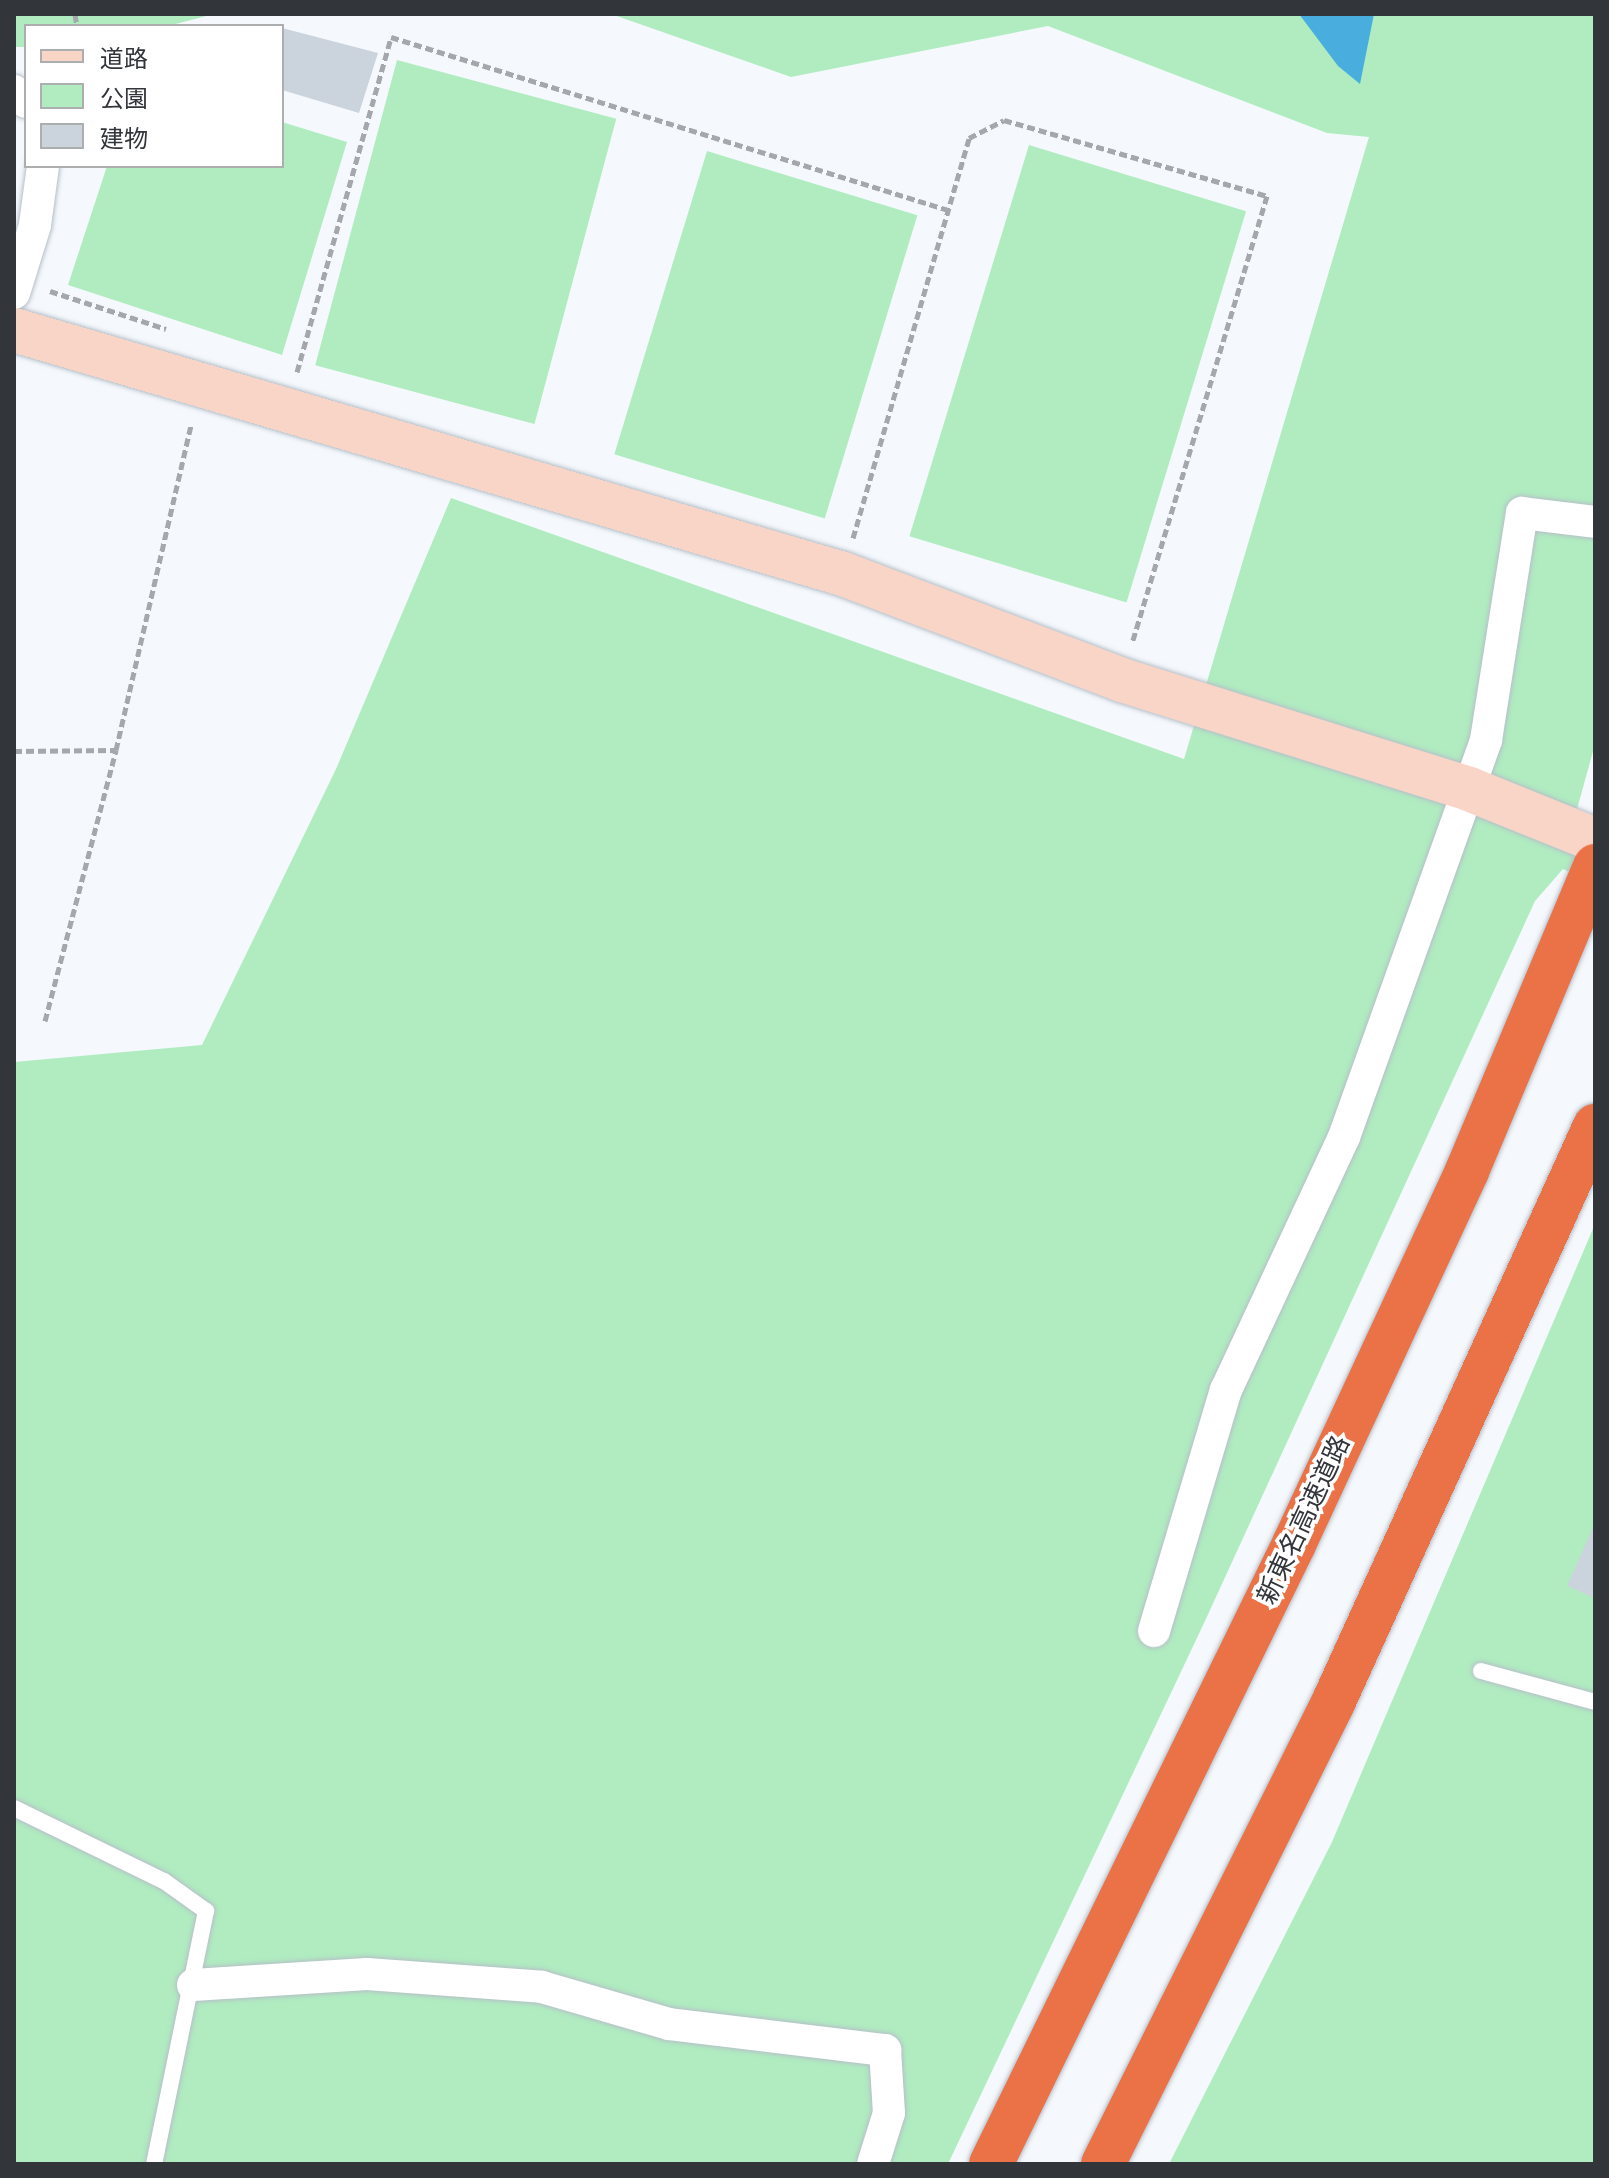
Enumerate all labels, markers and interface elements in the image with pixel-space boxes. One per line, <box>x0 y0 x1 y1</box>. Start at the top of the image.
legend <box>24 24 284 168</box>
text: 道路 <box>100 45 148 72</box>
text: 公園 <box>100 85 148 112</box>
text: 建物 <box>100 125 148 152</box>
street label: 新東名高速道路 <box>1251 1431 1357 1609</box>

